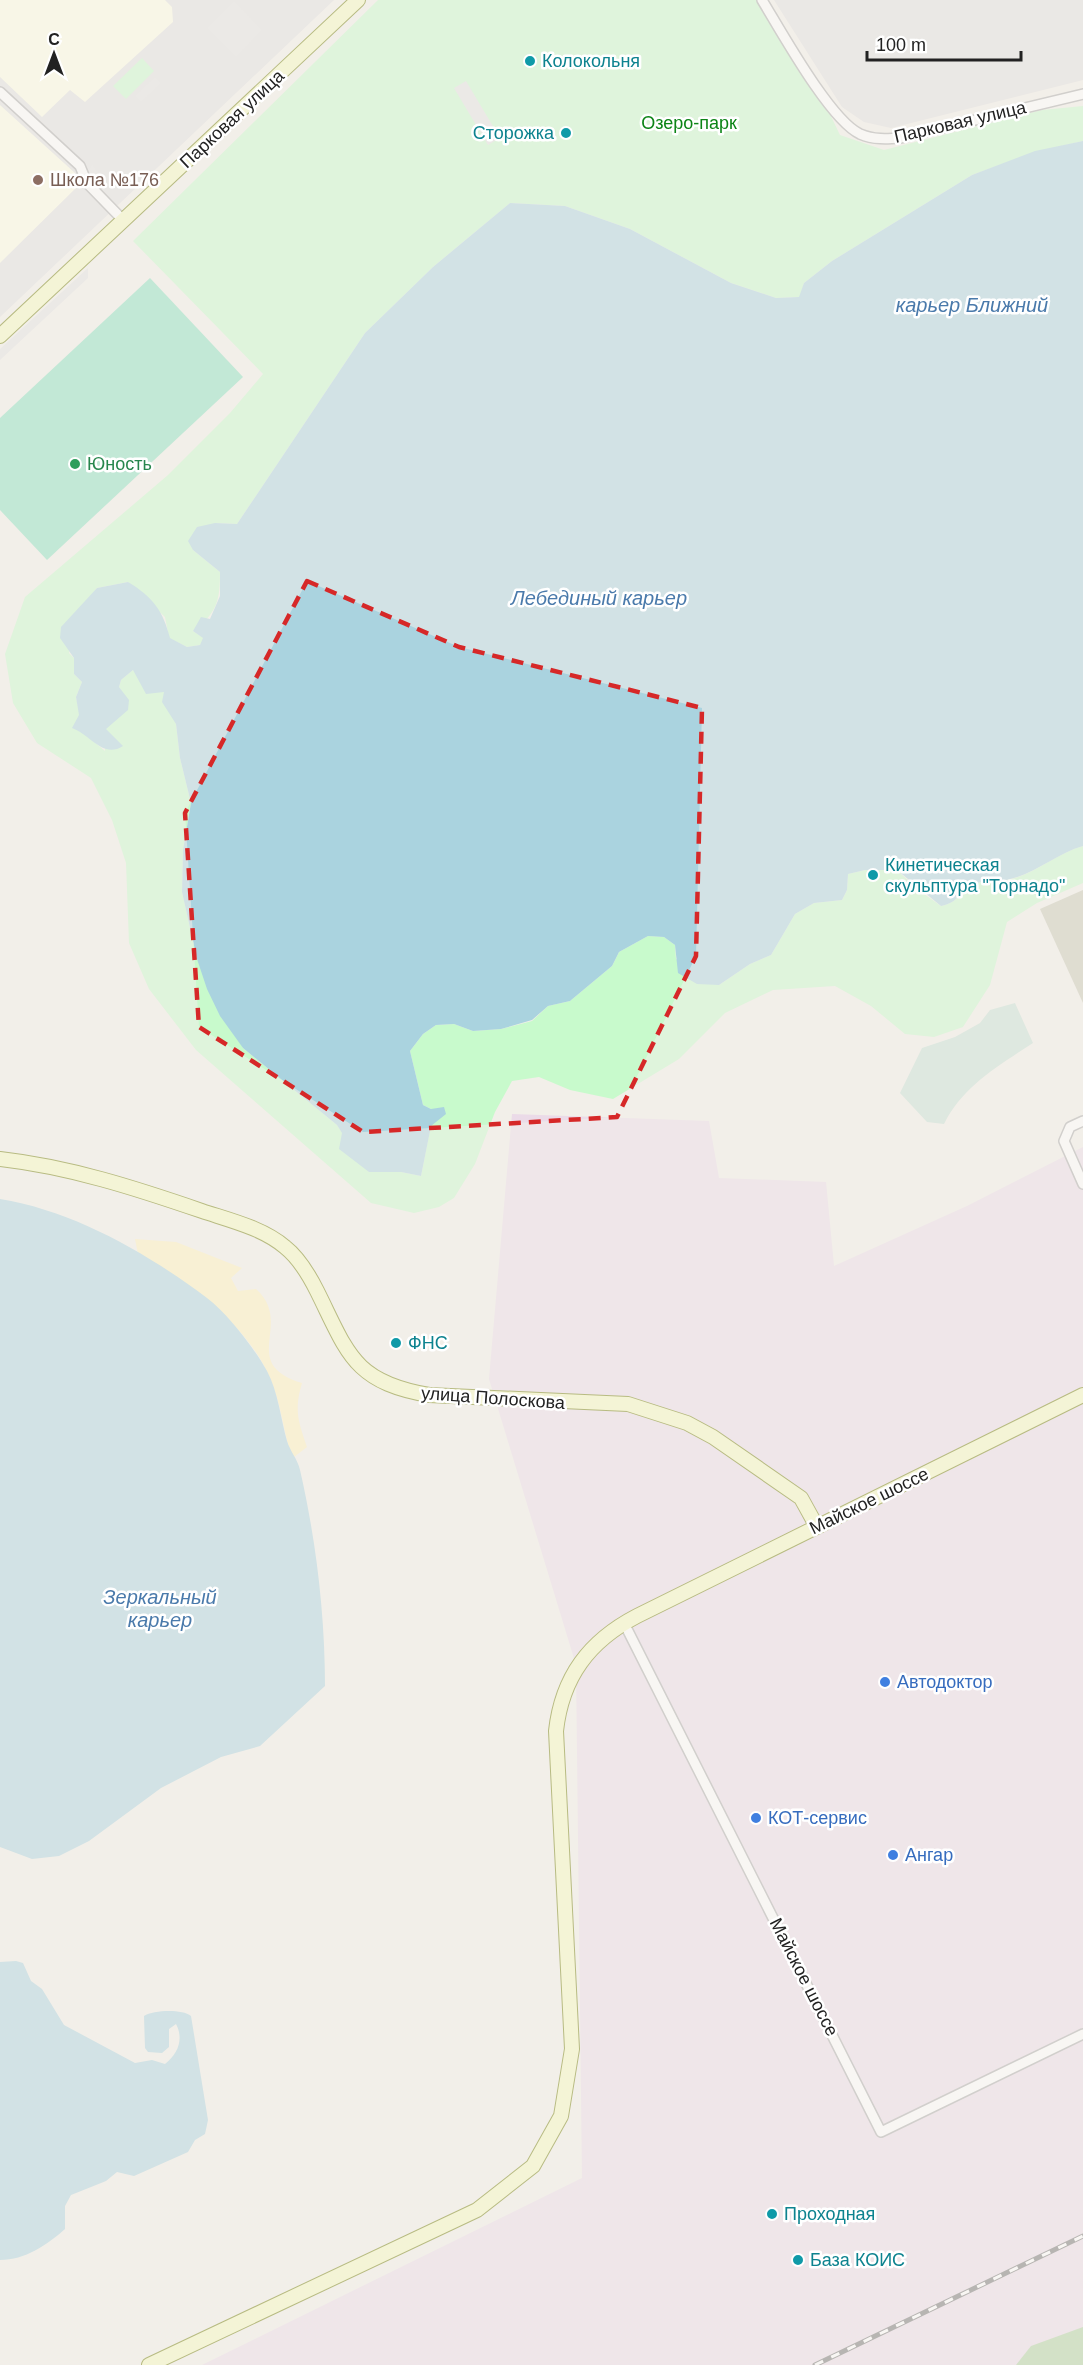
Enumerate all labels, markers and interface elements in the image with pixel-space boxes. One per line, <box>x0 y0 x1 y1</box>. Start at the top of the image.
north arrow <box>24 24 84 84</box>
scale bar <box>867 24 1022 62</box>
text: С <box>48 31 60 48</box>
text: 100 m <box>876 35 926 55</box>
place label: Колокольня <box>542 51 640 71</box>
marker: Колокольня <box>523 54 537 68</box>
street label: Парковая улица <box>176 65 289 172</box>
street label: Парковая улица <box>892 97 1029 147</box>
park label: Озеро-парк <box>641 113 737 133</box>
place label: Сторожка <box>473 123 555 143</box>
marker: Сторожка <box>559 126 573 140</box>
place label: Школа №176 <box>50 170 159 190</box>
marker: Школа №176 <box>31 173 45 187</box>
water label: карьер Ближний <box>896 294 1048 316</box>
place label: Юность <box>87 454 152 474</box>
marker: Юность <box>68 457 82 471</box>
water label: Лебединый карьер <box>509 587 687 609</box>
place label: Кинетическая скульптура "Торнадо" <box>885 855 1065 896</box>
marker: Кинетическая скульптура "Торнадо" <box>866 868 880 882</box>
place label: ФНС <box>408 1333 448 1353</box>
marker: ФНС <box>389 1336 403 1350</box>
street label: улица Полоскова <box>420 1383 567 1413</box>
street label: Майское шоссе <box>806 1464 932 1538</box>
water label: Зеркальный карьер <box>103 1586 217 1631</box>
place label: Автодоктор <box>897 1672 992 1692</box>
marker: Автодоктор <box>878 1675 892 1689</box>
place label: КОТ-сервис <box>768 1808 867 1828</box>
marker: КОТ-сервис <box>749 1811 763 1825</box>
place label: Ангар <box>905 1845 953 1865</box>
marker: Ангар <box>886 1848 900 1862</box>
street label: Майское шоссе <box>766 1915 842 2039</box>
place label: Проходная <box>784 2204 875 2224</box>
marker: Проходная <box>765 2207 779 2221</box>
place label: База КОИС <box>810 2250 905 2270</box>
marker: База КОИС <box>791 2253 805 2267</box>

